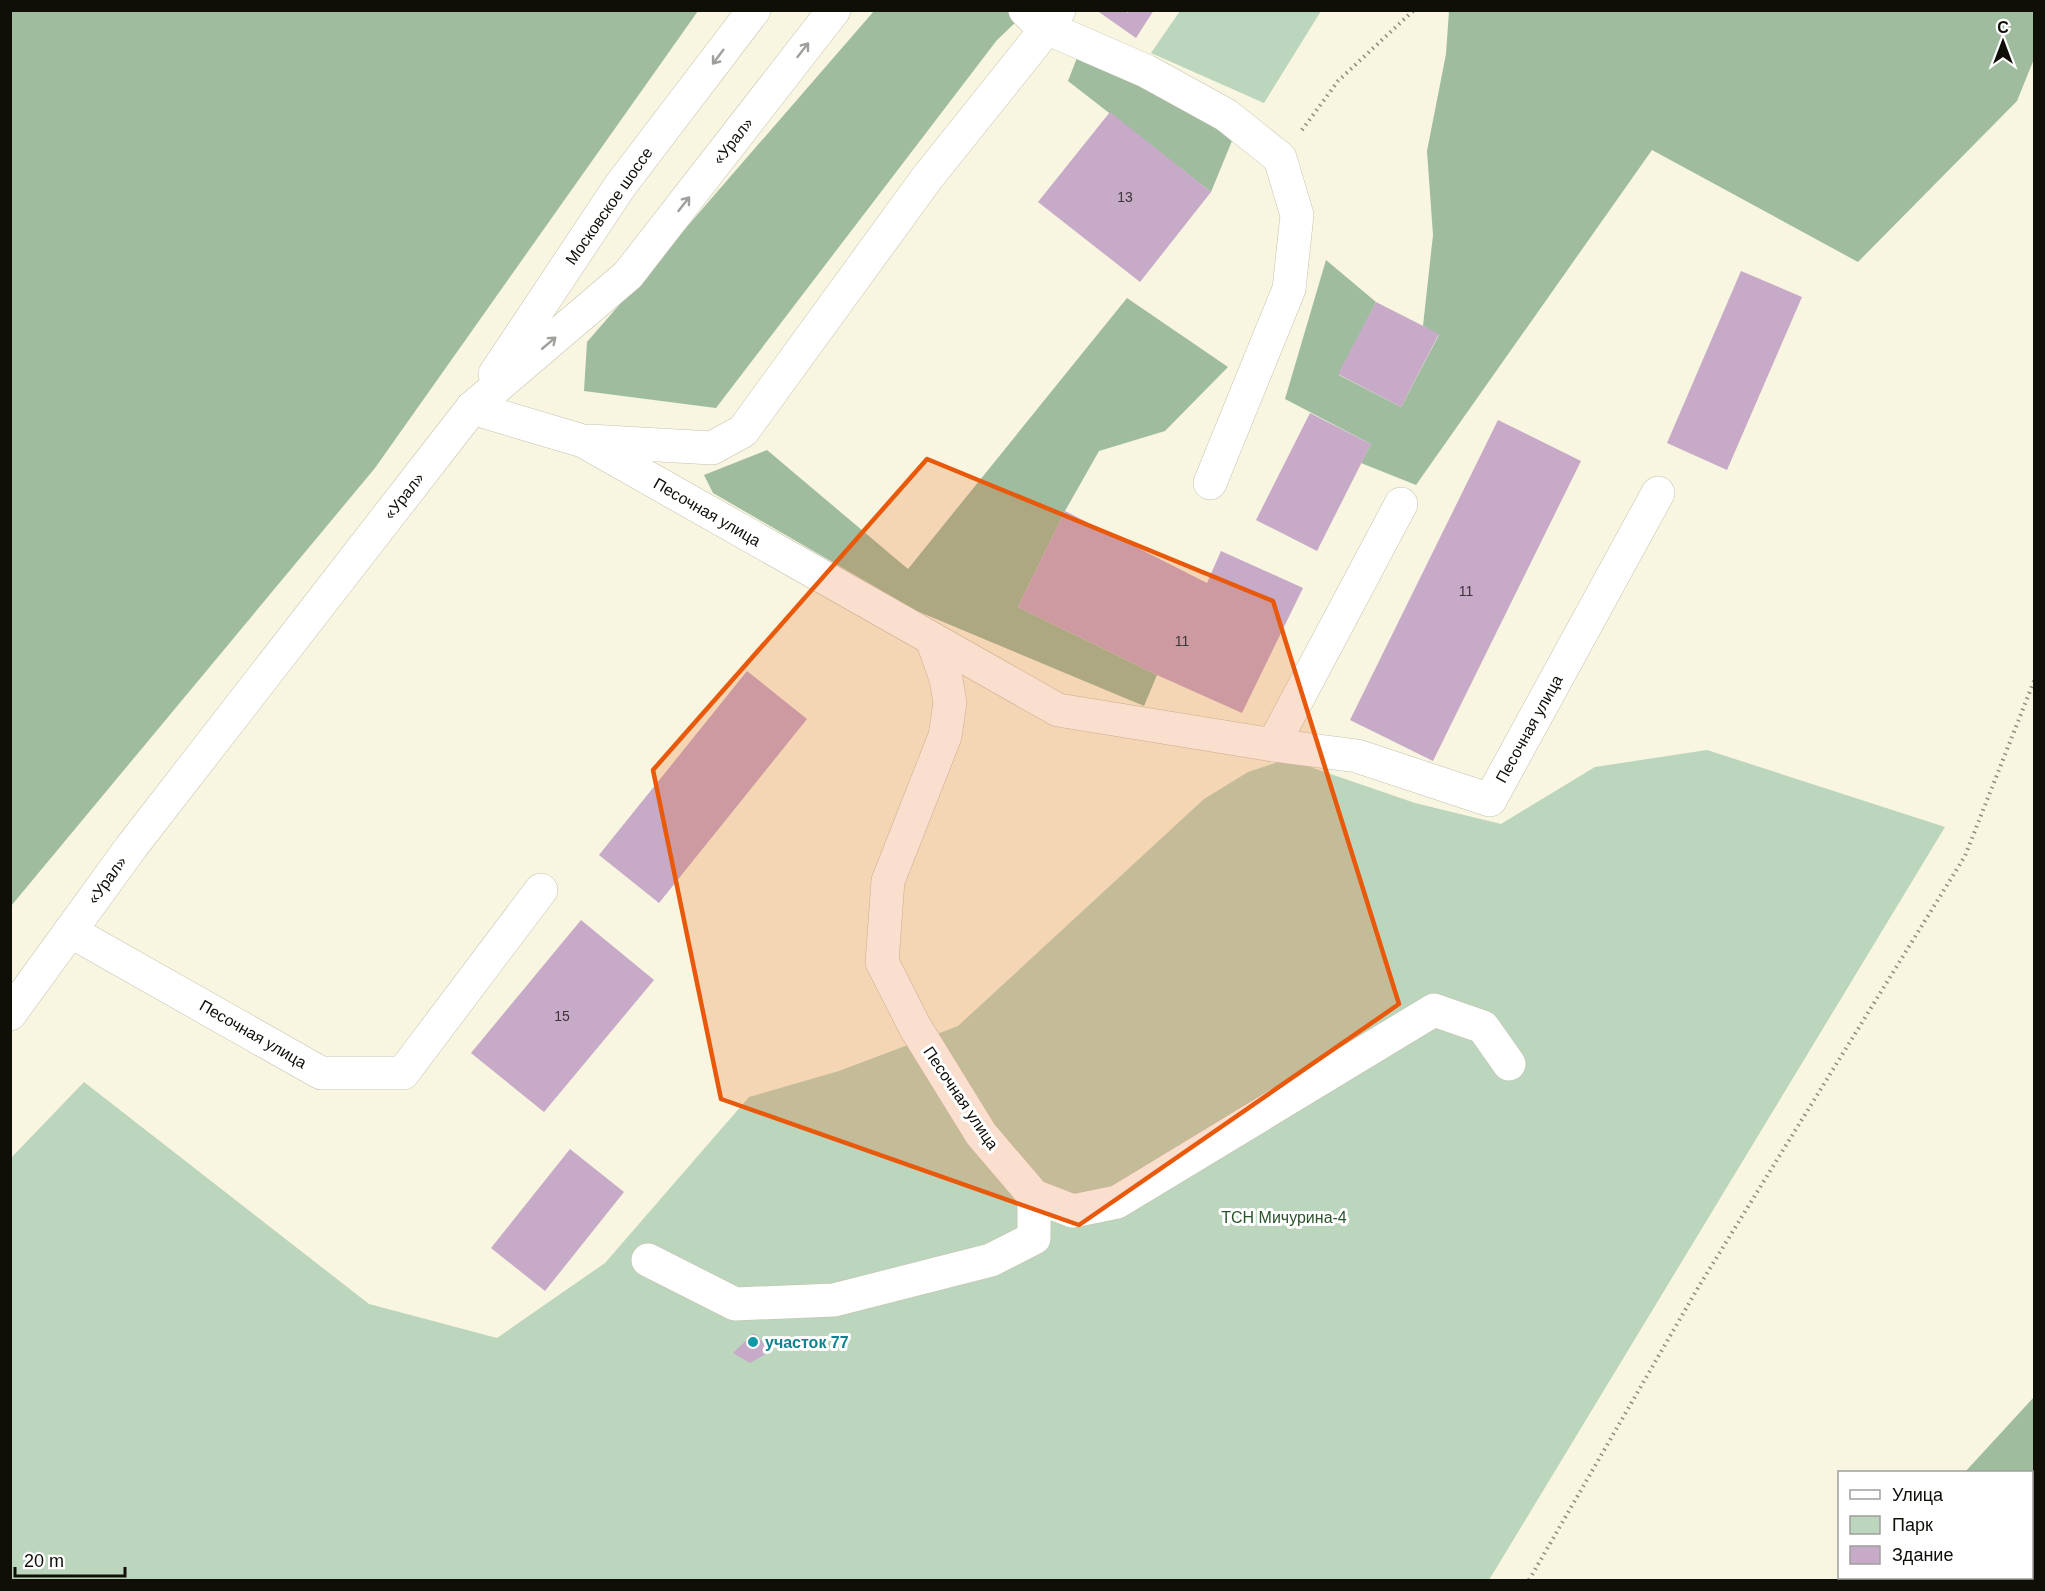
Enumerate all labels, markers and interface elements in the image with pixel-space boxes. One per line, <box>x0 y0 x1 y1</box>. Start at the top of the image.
north arrow <box>1973 12 2033 72</box>
text: С <box>1997 19 2009 36</box>
one-way arrow <box>797 42 810 58</box>
one-way arrow <box>712 49 725 65</box>
street label: «Урал» <box>710 114 756 168</box>
street label: Московское шоссе <box>562 144 656 268</box>
house number: 13 <box>1117 189 1133 205</box>
one-way arrow <box>677 196 690 212</box>
one-way arrow <box>541 336 556 350</box>
street label: «Урал» <box>381 469 427 523</box>
street label: Песочная улица <box>651 475 763 549</box>
house number: 11 <box>1459 583 1473 599</box>
house number: 11 <box>1175 633 1189 649</box>
street label: Песочная улица <box>1492 672 1566 786</box>
street label: «Урал» <box>84 853 130 907</box>
street label: Песочная улица <box>197 997 309 1071</box>
house number: 15 <box>554 1008 570 1024</box>
street label: Песочная улица <box>920 1043 1002 1153</box>
park label: ТСН Мичурина-4 <box>1221 1209 1347 1226</box>
place label: участок 77 <box>765 1334 849 1351</box>
marker: участок 77 <box>746 1335 760 1349</box>
legend <box>1838 1471 2033 1579</box>
text: Улица <box>1892 1485 1944 1505</box>
text: Парк <box>1892 1515 1933 1535</box>
scale bar <box>15 1540 124 1578</box>
text: Здание <box>1892 1545 1953 1565</box>
text: 20 m <box>24 1551 64 1571</box>

